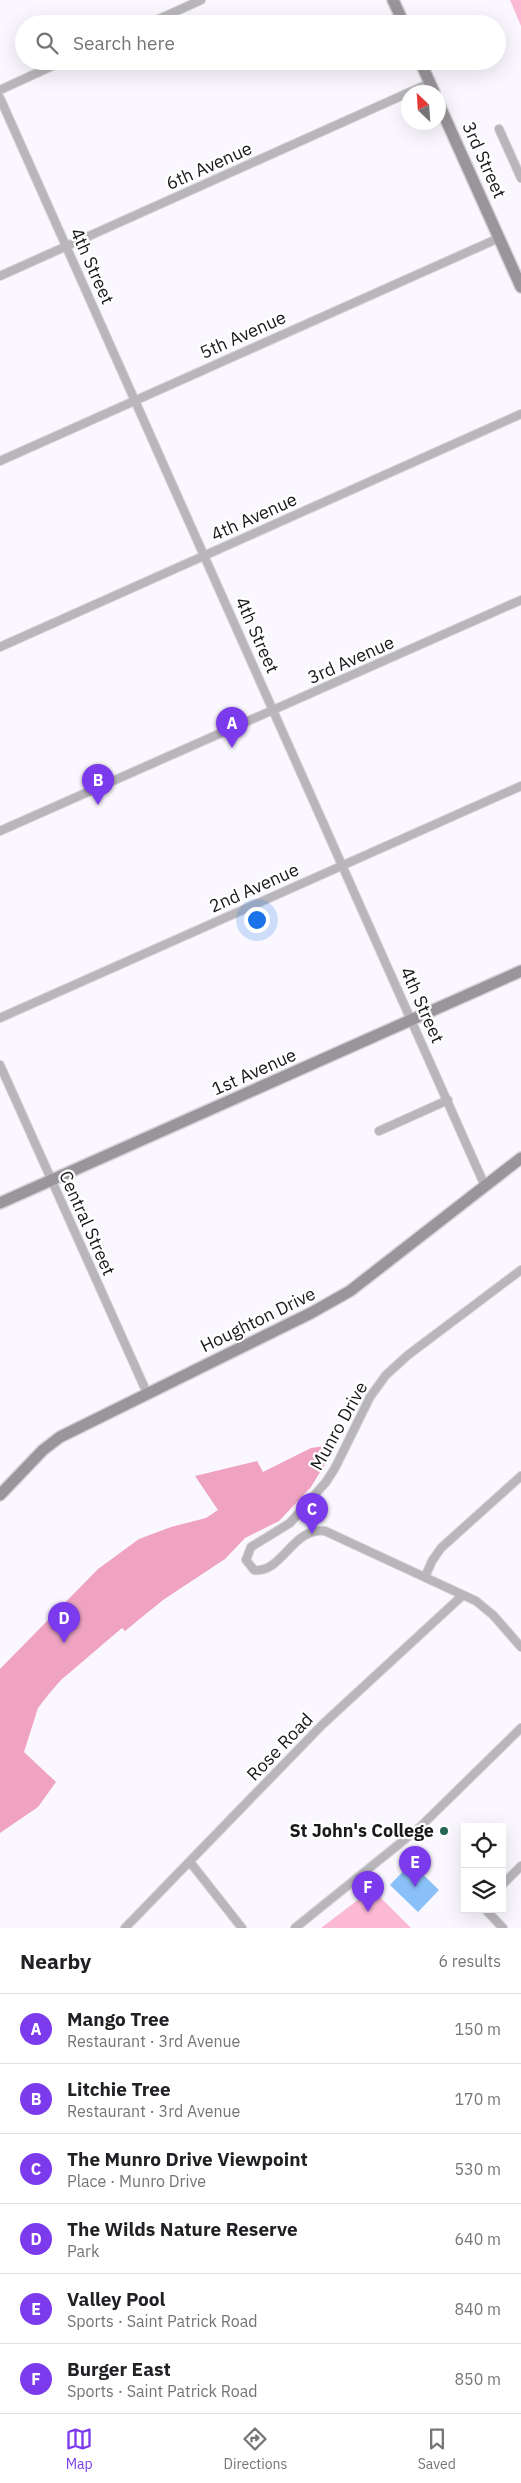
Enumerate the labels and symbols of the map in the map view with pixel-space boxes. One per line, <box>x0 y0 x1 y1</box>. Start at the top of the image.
north arrow <box>401 85 446 130</box>
street label: 3rd Street <box>457 118 512 202</box>
street label: 6th Avenue <box>162 136 255 195</box>
street label: 4th Street <box>65 224 119 307</box>
street label: 5th Avenue <box>196 305 289 364</box>
street label: 4th Avenue <box>207 487 300 546</box>
street label: 4th Street <box>230 593 284 676</box>
street label: 3rd Avenue <box>304 630 398 689</box>
pin: A <box>216 707 248 748</box>
pin: B <box>82 764 114 805</box>
street label: 2nd Avenue <box>205 858 302 918</box>
your location <box>244 907 270 933</box>
street label: 4th Street <box>395 963 449 1046</box>
street label: 1st Avenue <box>208 1043 300 1100</box>
street label: Central Street <box>54 1167 121 1279</box>
street label: Houghton Drive <box>196 1282 319 1357</box>
street label: Munro Drive <box>305 1377 372 1474</box>
pin: C <box>296 1493 328 1534</box>
pin: D <box>48 1602 80 1643</box>
street label: Rose Road <box>242 1708 318 1785</box>
place label: St John's College <box>289 1819 434 1842</box>
marker: St John's College <box>438 1825 450 1837</box>
pin: E <box>399 1846 431 1887</box>
pin: F <box>352 1871 384 1912</box>

